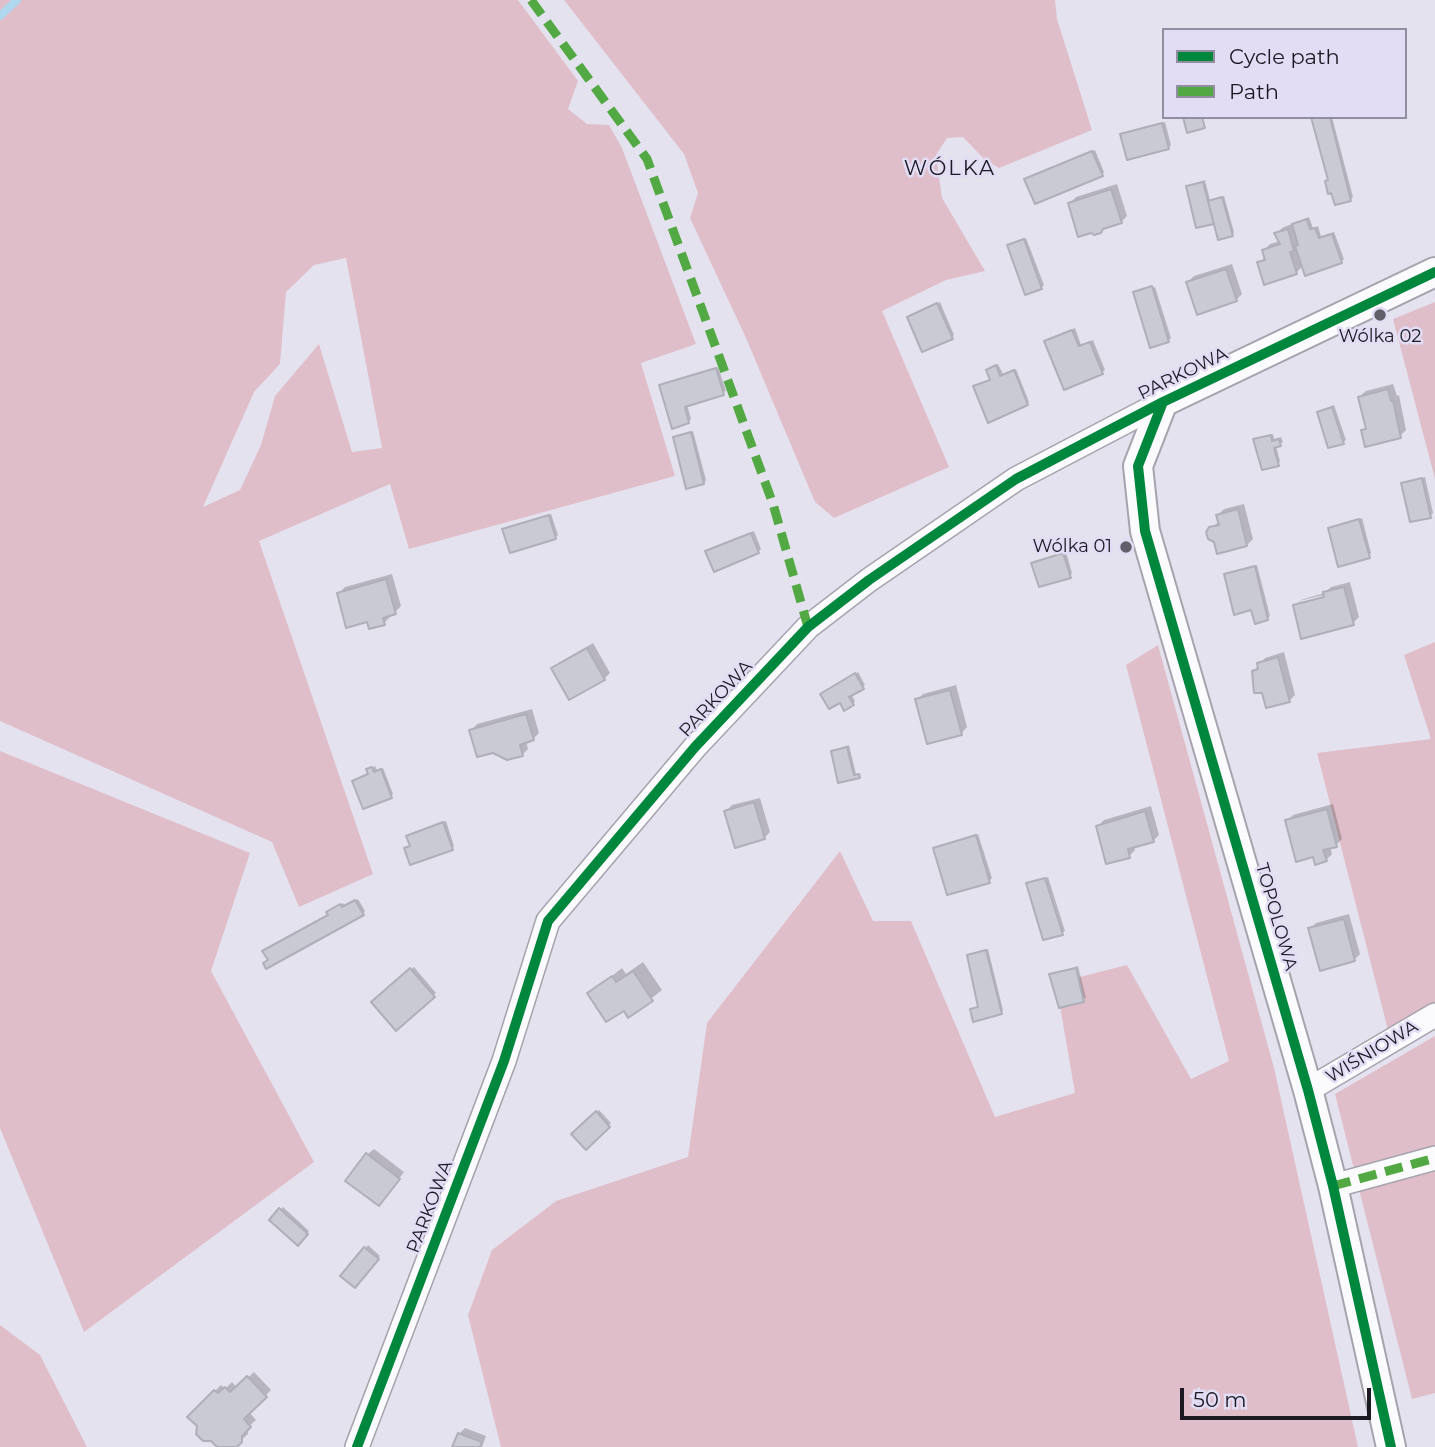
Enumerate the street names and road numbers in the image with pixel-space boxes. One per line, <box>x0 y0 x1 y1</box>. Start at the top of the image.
street label: PARKOWA <box>1135 343 1231 405</box>
street label: PARKOWA <box>675 656 757 742</box>
street label: TOPOLOWA <box>1250 861 1302 973</box>
street label: WIŚNIOWA <box>1322 1016 1422 1088</box>
street label: PARKOWA <box>403 1158 457 1256</box>

